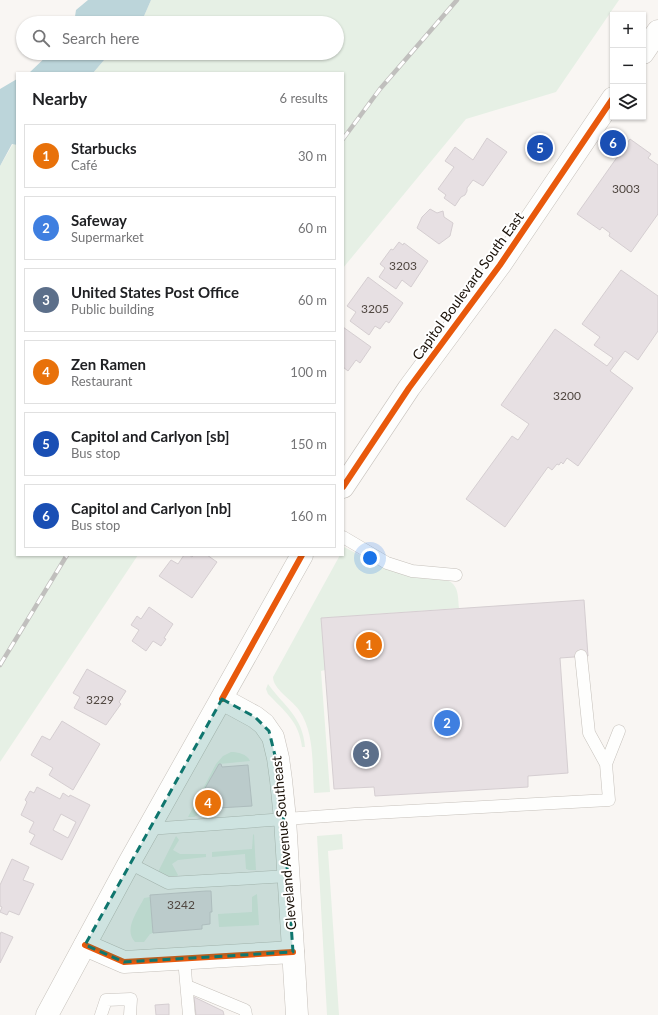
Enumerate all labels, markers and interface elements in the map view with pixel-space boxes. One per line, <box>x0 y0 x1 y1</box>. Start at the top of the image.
map controls <box>610 12 646 120</box>
button: + <box>610 12 646 48</box>
search box <box>16 16 344 60</box>
icon: search <box>30 27 52 49</box>
text: Search here <box>62 29 139 47</box>
button: − <box>610 48 646 84</box>
button: layers <box>610 84 646 120</box>
text: Nearby <box>32 88 87 109</box>
text: 6 results <box>280 90 328 106</box>
pin: 6 <box>600 128 626 158</box>
pin: 5 <box>527 133 553 163</box>
text: Starbucks <box>71 139 137 157</box>
text: 1 <box>42 148 50 164</box>
text: 30 m <box>298 148 327 164</box>
text: Café <box>71 157 97 173</box>
house number: 3003 <box>612 181 640 196</box>
street label: Capitol Boulevard South East <box>408 208 527 363</box>
text: Safeway <box>71 211 127 229</box>
text: 2 <box>42 220 50 236</box>
text: 60 m <box>298 220 327 236</box>
text: Supermarket <box>71 229 144 245</box>
house number: 3203 <box>389 258 417 273</box>
text: United States Post Office <box>71 283 239 301</box>
text: 3 <box>42 292 50 308</box>
text: 60 m <box>298 292 327 308</box>
text: Public building <box>71 301 154 317</box>
house number: 3205 <box>361 301 389 316</box>
text: Zen Ramen <box>71 355 146 373</box>
text: 4 <box>42 364 50 380</box>
text: 100 m <box>290 364 327 380</box>
text: Restaurant <box>71 373 133 389</box>
house number: 3200 <box>553 388 581 403</box>
text: Capitol and Carlyon [sb] <box>71 427 229 445</box>
text: 5 <box>42 436 50 452</box>
text: 150 m <box>290 436 327 452</box>
text: Bus stop <box>71 445 120 461</box>
text: Capitol and Carlyon [nb] <box>71 499 231 517</box>
text: 6 <box>42 508 50 524</box>
text: 160 m <box>290 508 327 524</box>
text: Bus stop <box>71 517 120 533</box>
your location <box>360 548 380 568</box>
pin: 1 <box>356 630 382 660</box>
house number: 3229 <box>86 692 114 707</box>
pin: 2 <box>434 708 460 738</box>
pin: 3 <box>353 739 379 769</box>
street label: Cleveland Avenue Southeast <box>267 755 300 931</box>
pin: 4 <box>195 788 221 818</box>
house number: 3242 <box>167 897 195 912</box>

